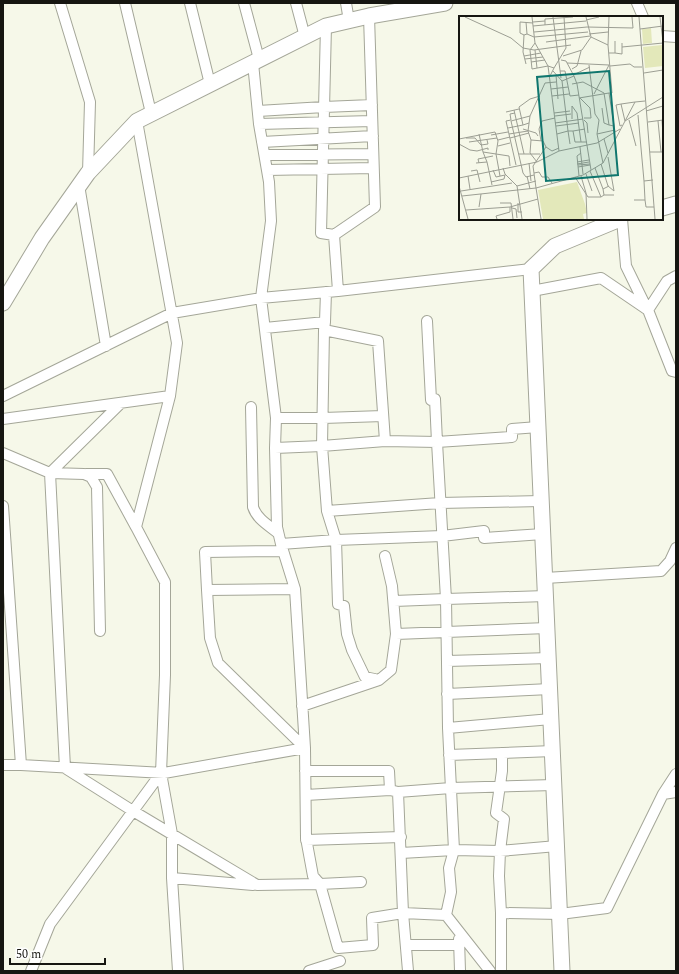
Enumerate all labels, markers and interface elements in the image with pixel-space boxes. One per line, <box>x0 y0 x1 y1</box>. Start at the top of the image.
inset map <box>459 16 663 220</box>
scale bar <box>10 940 105 966</box>
text: 50 m <box>16 945 41 964</box>

